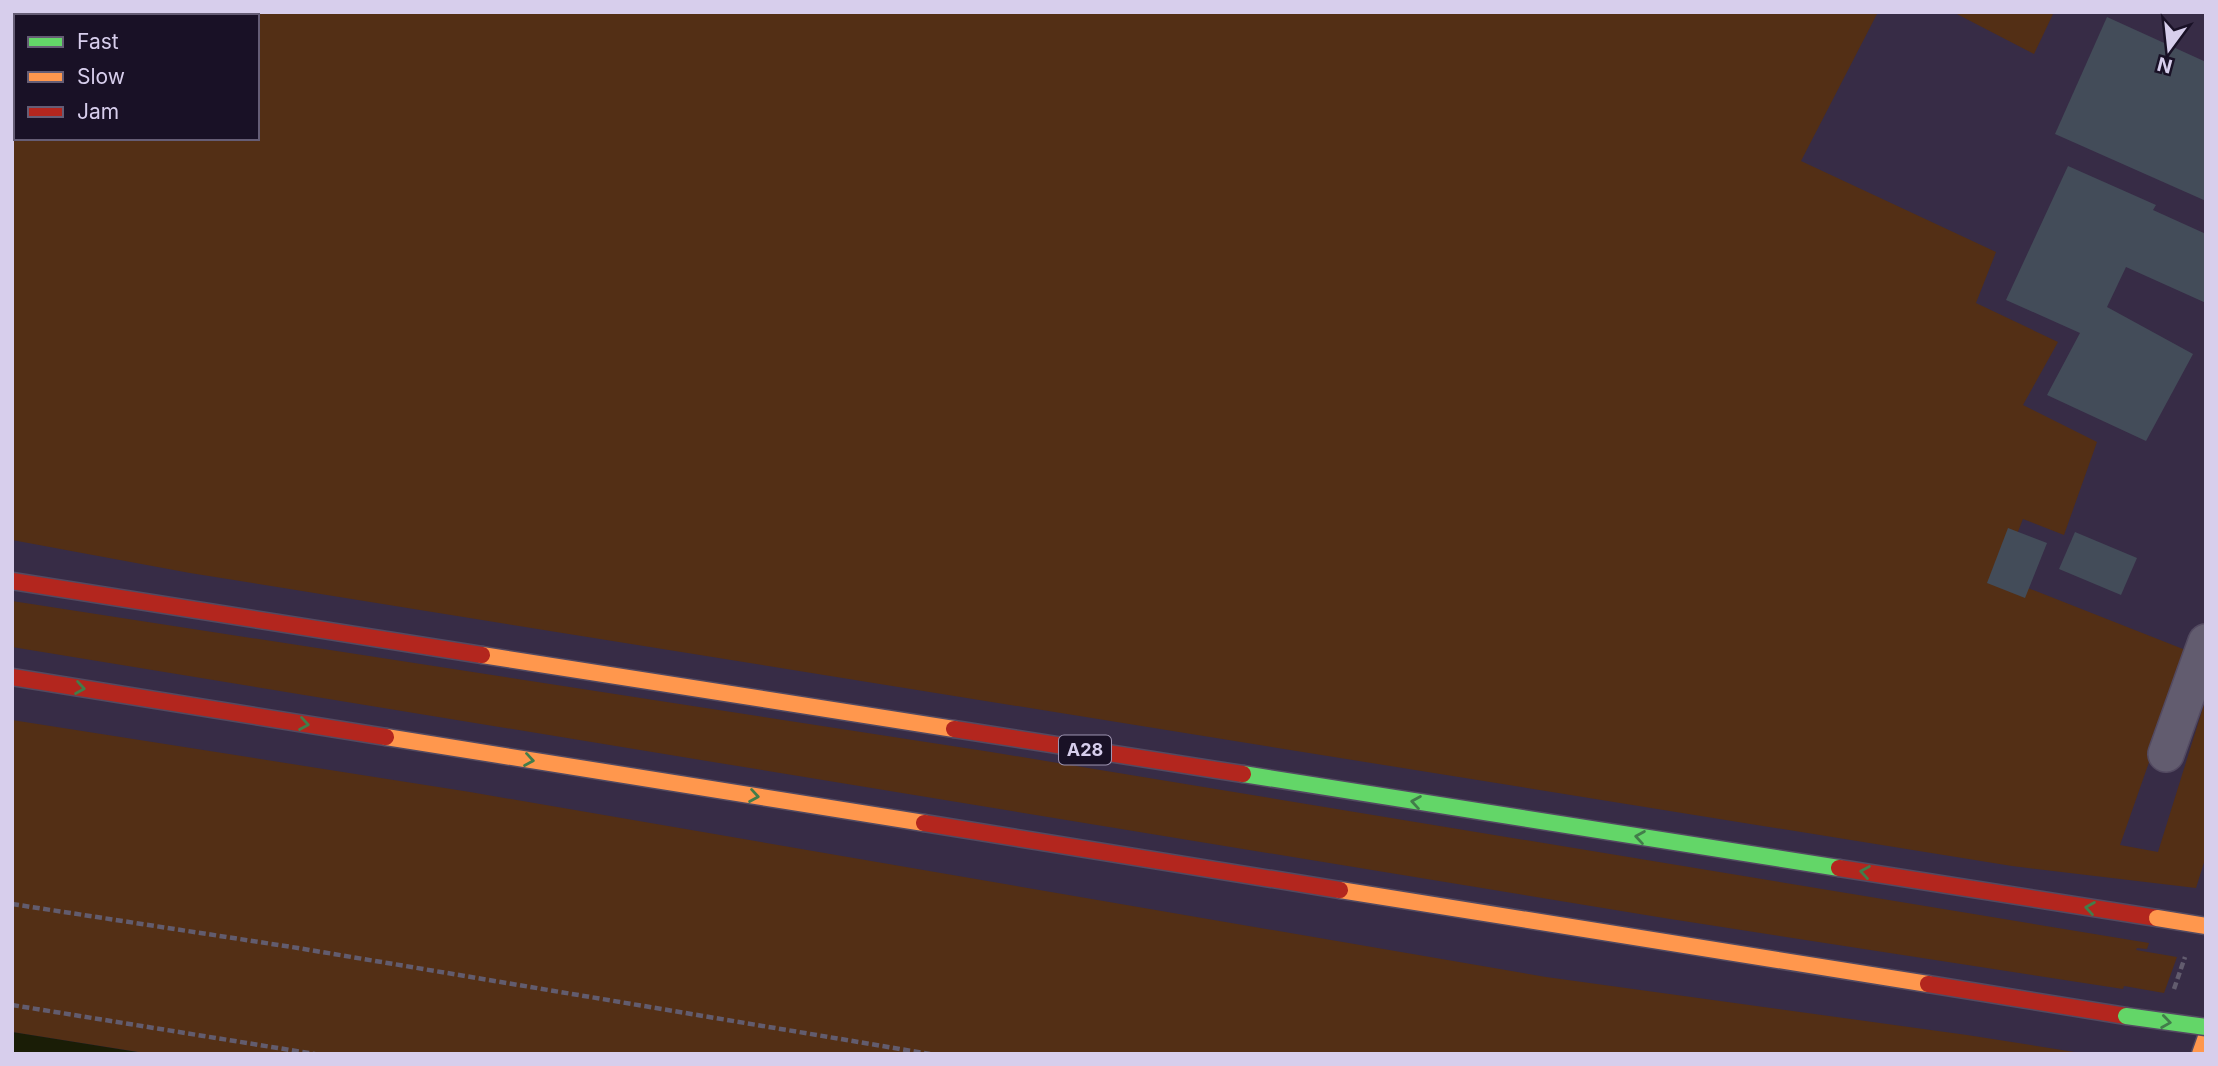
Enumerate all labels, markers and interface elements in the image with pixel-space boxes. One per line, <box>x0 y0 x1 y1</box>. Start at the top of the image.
legend <box>14 14 259 140</box>
north arrow <box>2134 14 2204 84</box>
text: Fast <box>77 29 119 54</box>
text: N <box>2155 52 2175 78</box>
text: Slow <box>77 64 125 89</box>
text: Jam <box>77 99 119 124</box>
one-way arrow <box>74 680 86 695</box>
one-way arrow <box>298 716 310 731</box>
road number: A28 <box>1059 736 1111 764</box>
one-way arrow <box>523 752 535 767</box>
one-way arrow <box>748 788 759 803</box>
one-way arrow <box>1410 795 1422 810</box>
one-way arrow <box>1635 830 1646 845</box>
one-way arrow <box>1859 865 1871 880</box>
one-way arrow <box>2084 901 2096 916</box>
one-way arrow <box>2160 1014 2172 1029</box>

